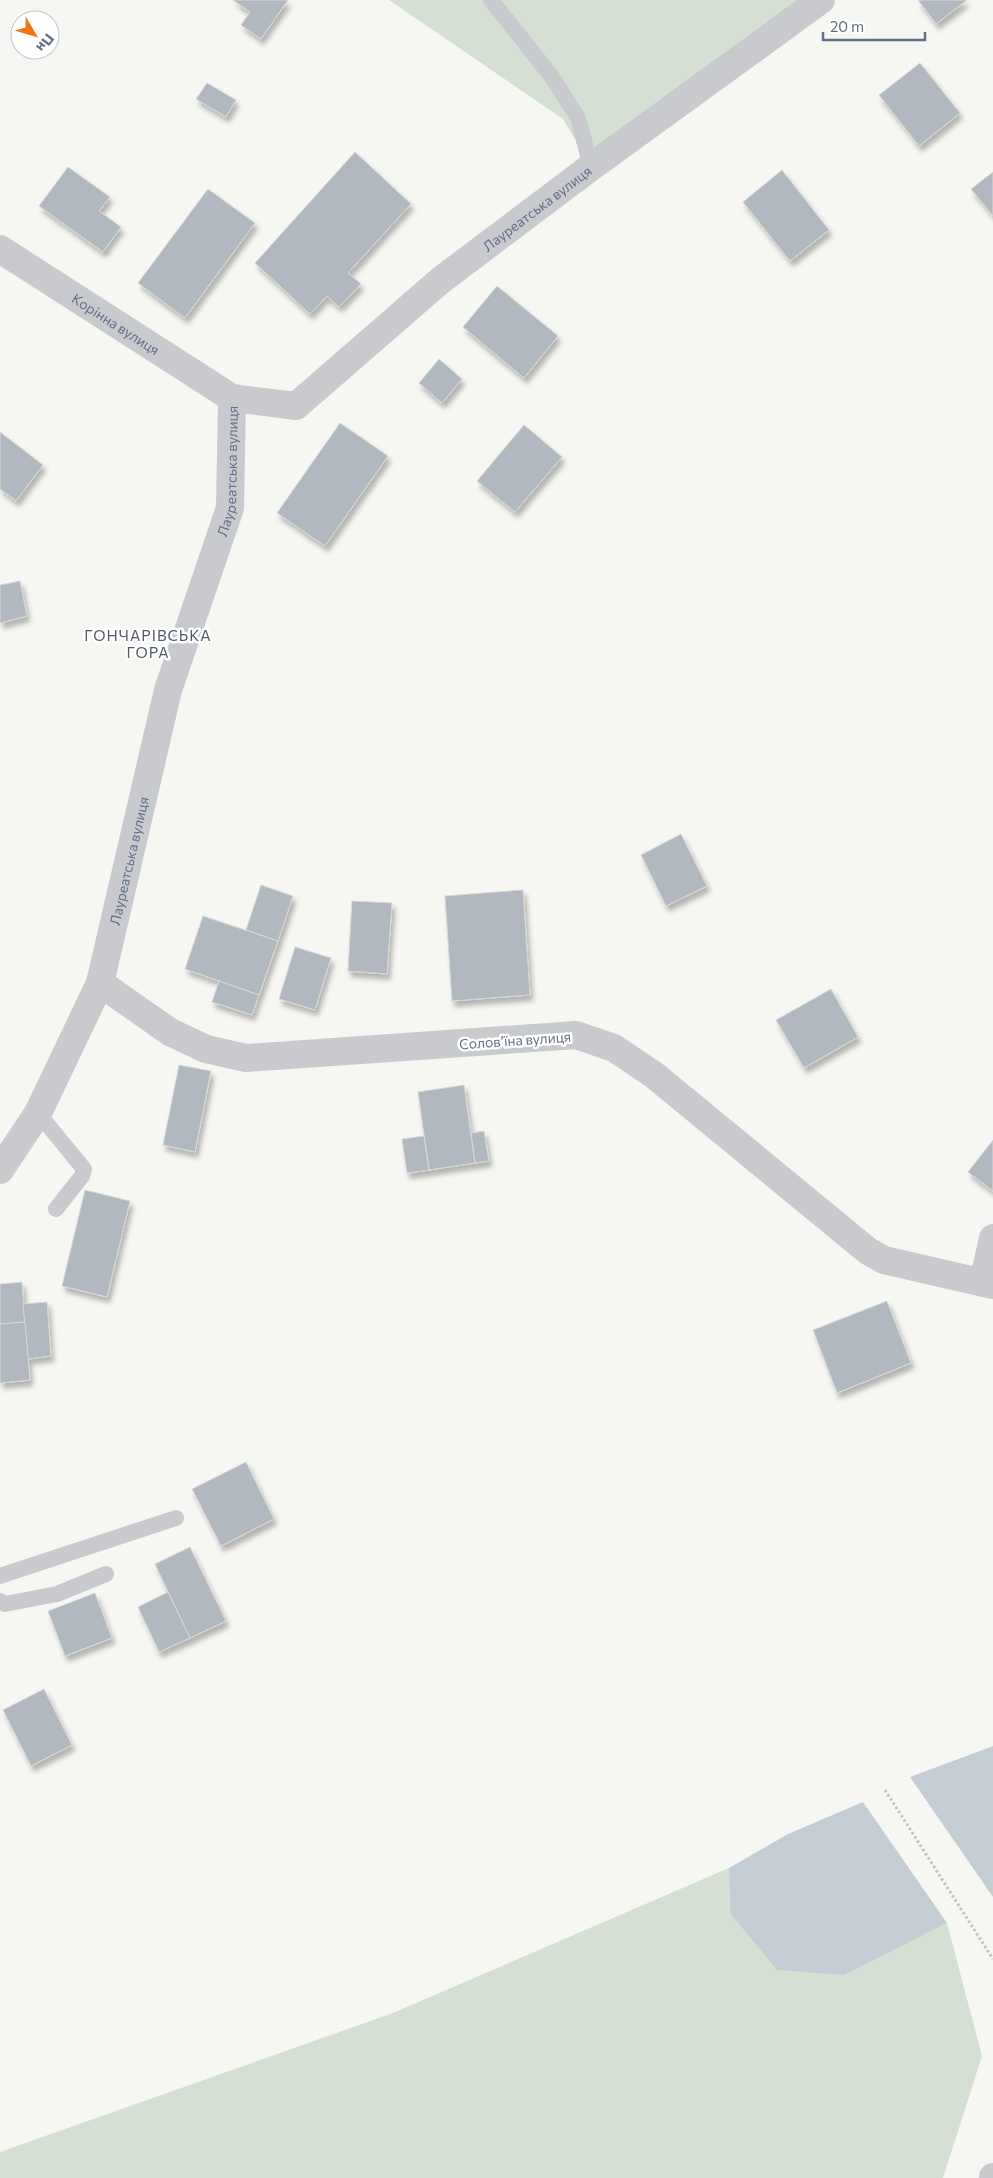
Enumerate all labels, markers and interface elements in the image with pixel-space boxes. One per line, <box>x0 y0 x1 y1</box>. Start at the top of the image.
north arrow <box>10 10 60 60</box>
scale bar <box>823 10 926 42</box>
text: 20 m <box>830 17 864 35</box>
text: Пн <box>33 31 58 56</box>
street label: Лауреатська вулиця <box>479 162 594 254</box>
street label: Корінна вулиця <box>69 289 163 358</box>
street label: Лауреатська вулиця <box>212 406 240 539</box>
district label: ГОНЧАРІВСЬКА ГОРА <box>84 626 212 661</box>
street label: Лауреатська вулиця <box>105 795 152 927</box>
street label: Соловʼїна вулиця <box>458 1028 572 1052</box>

